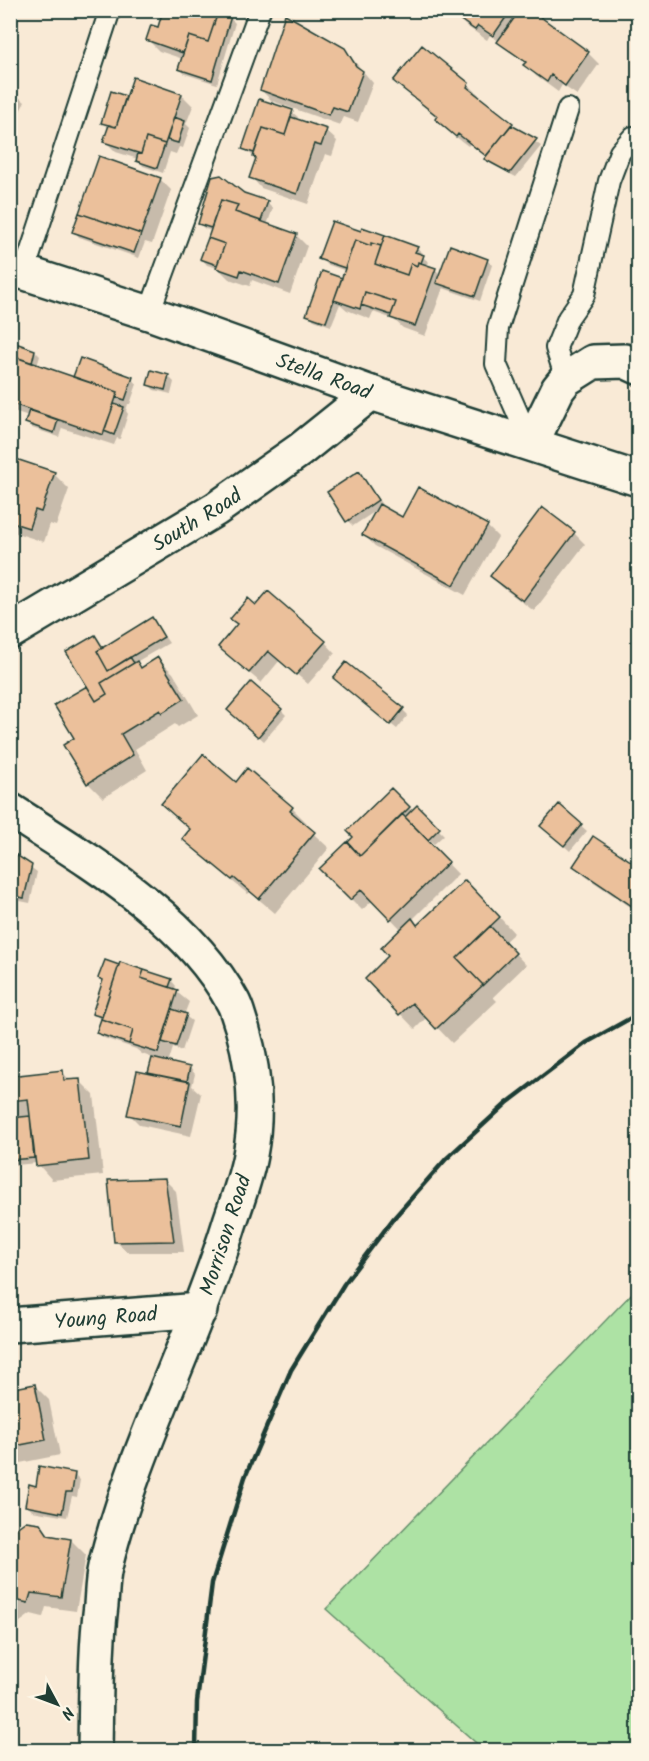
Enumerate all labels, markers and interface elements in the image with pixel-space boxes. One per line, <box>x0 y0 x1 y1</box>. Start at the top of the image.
street label: Stella Road <box>271 345 376 410</box>
street label: South Road <box>146 480 250 562</box>
street label: Morrison Road <box>191 1170 262 1300</box>
street label: Young Road <box>53 1298 159 1339</box>
north arrow <box>27 1674 87 1734</box>
text: N <box>54 1701 80 1725</box>

